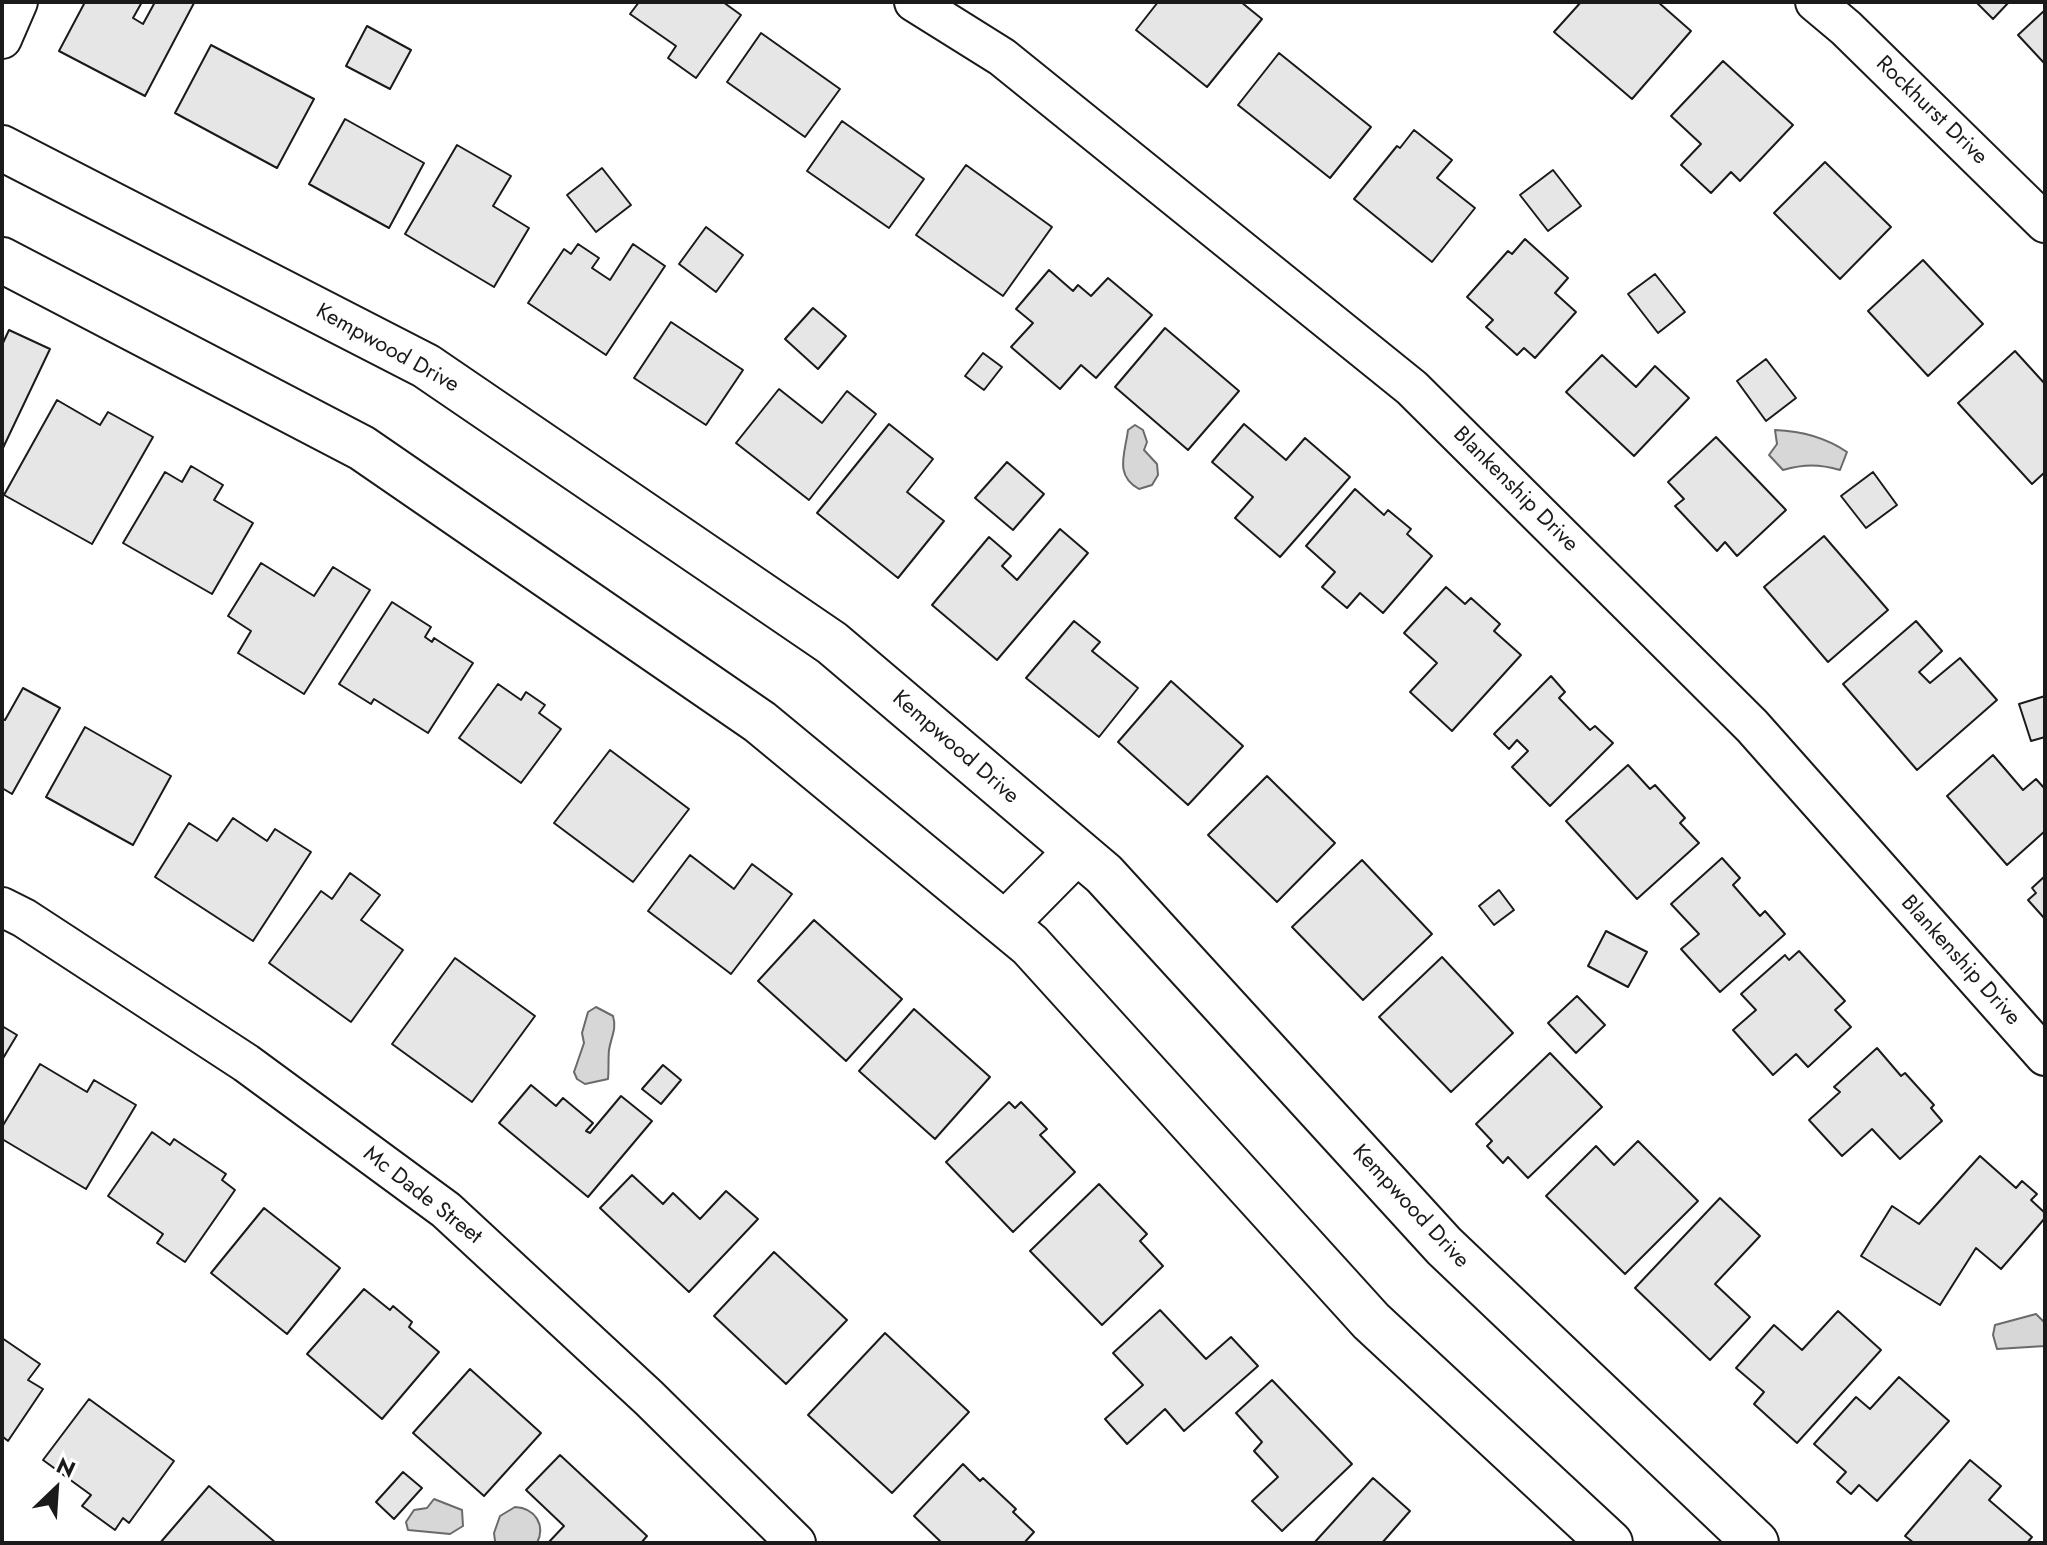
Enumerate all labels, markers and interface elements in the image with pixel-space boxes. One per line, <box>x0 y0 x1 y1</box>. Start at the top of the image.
street label: Rockhurst Drive <box>1870 51 1992 171</box>
street label: Kempwood Drive <box>311 299 463 399</box>
street label: Blankenship Drive <box>1447 422 1583 558</box>
street label: Kempwood Drive <box>886 686 1024 810</box>
street label: Blankenship Drive <box>1895 891 2025 1031</box>
street label: Kempwood Drive <box>1346 1140 1474 1274</box>
street label: Mc Dade Street <box>357 1141 487 1251</box>
north arrow <box>16 1449 96 1529</box>
text: N <box>51 1449 81 1485</box>

